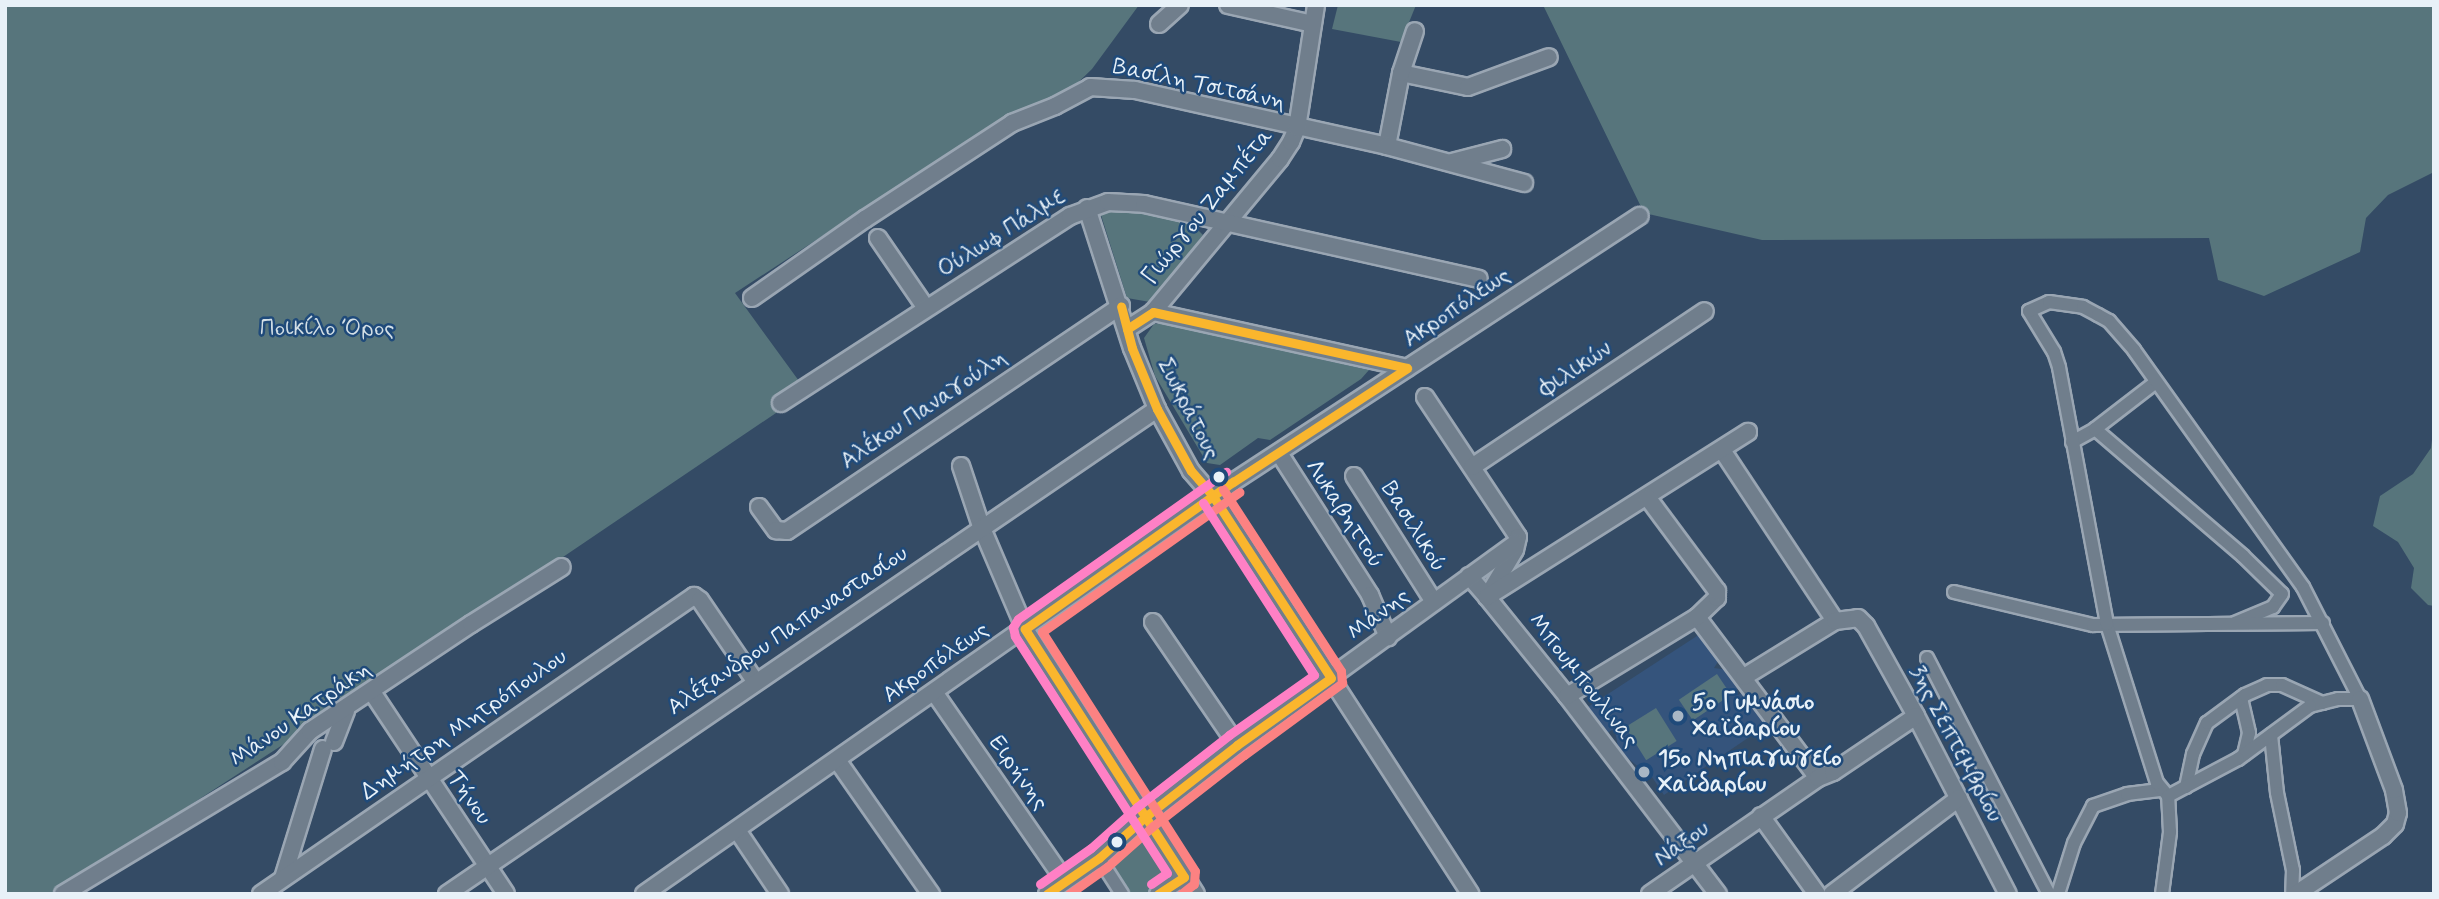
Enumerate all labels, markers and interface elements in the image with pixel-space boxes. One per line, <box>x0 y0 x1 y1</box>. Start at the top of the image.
street label: Βασίλη Τσιτσάνη <box>1110 53 1288 117</box>
street label: Γιώργου Ζαμπέτα <box>1137 123 1279 291</box>
street label: Ούλωφ Πάλμε <box>933 184 1071 284</box>
street label: Ακροπόλεως <box>1398 262 1516 354</box>
park label: Ποικίλο Όρος <box>260 315 394 343</box>
street label: Φιλικών <box>1534 336 1618 404</box>
street label: Αλέκου Παναγούλη <box>836 344 1012 476</box>
street label: Σωκράτους <box>1151 354 1225 464</box>
street label: Λυκαβηττού <box>1299 455 1389 573</box>
unlabelled marker <box>1212 470 1226 484</box>
street label: Βασιλικού <box>1374 477 1452 577</box>
street label: Αλέξανδρου Παπαναστασίου <box>663 540 913 722</box>
street label: Μάνης <box>1342 583 1416 647</box>
street label: Μπουμπουλίνας <box>1522 608 1644 754</box>
street label: Ακροπόλεως <box>878 616 994 710</box>
street label: Δημήτρη Μητρόπουλου <box>355 643 573 807</box>
street label: Μάνου Κατράκη <box>225 656 377 774</box>
street label: 3ης Σεπτεμβρίου <box>1902 661 2008 827</box>
place label: 5ο Γυμνάσιο Χαϊδαρίου <box>1692 689 1814 743</box>
marker: 5ο Γυμνάσιο Χαϊδαρίου <box>1670 708 1686 724</box>
street label: Ειρήνης <box>982 730 1054 816</box>
place label: 15ο Νηπιαγωγείο Χαϊδαρίου <box>1658 745 1841 799</box>
marker: 15ο Νηπιαγωγείο Χαϊδαρίου <box>1636 764 1652 780</box>
street label: Τήνου <box>441 766 497 830</box>
street label: Νάξου <box>1649 815 1715 873</box>
unlabelled marker <box>1110 835 1124 849</box>

